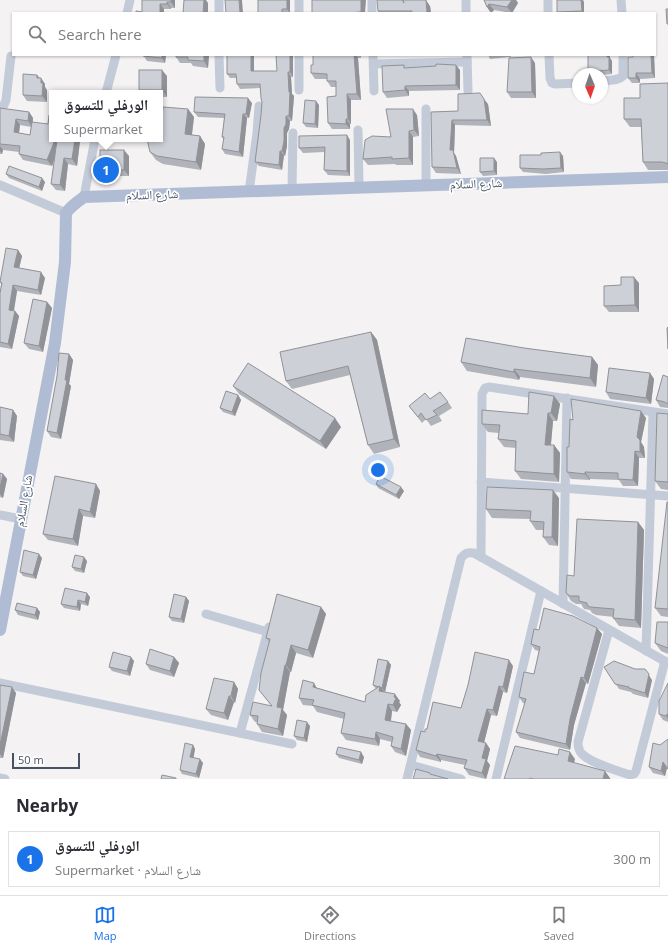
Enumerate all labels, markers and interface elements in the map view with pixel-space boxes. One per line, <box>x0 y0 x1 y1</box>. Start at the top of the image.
search box <box>12 12 656 56</box>
icon: search <box>26 23 48 45</box>
text: Search here <box>58 24 142 44</box>
north arrow <box>572 68 608 104</box>
popup <box>49 90 163 142</box>
text: الورفلي للتسوق <box>64 94 148 114</box>
text: Supermarket <box>64 120 143 138</box>
pin: 1 <box>93 155 119 185</box>
street label: شارع السلام <box>449 174 503 193</box>
street label: شارع السلام <box>125 185 179 204</box>
your location <box>368 460 388 480</box>
street label: شارع السلام <box>11 474 36 528</box>
scale bar <box>12 751 80 770</box>
text: 50 m <box>18 752 44 767</box>
text: Nearby <box>16 794 78 817</box>
text: الورفلي للتسوق <box>55 835 140 855</box>
text: 1 <box>26 850 34 868</box>
text: 300 m <box>613 850 651 868</box>
text: Supermarket · شارع السلام <box>55 861 201 879</box>
tab: Map <box>94 904 117 943</box>
tab: Directions <box>304 904 356 943</box>
tab: Saved <box>544 904 574 943</box>

